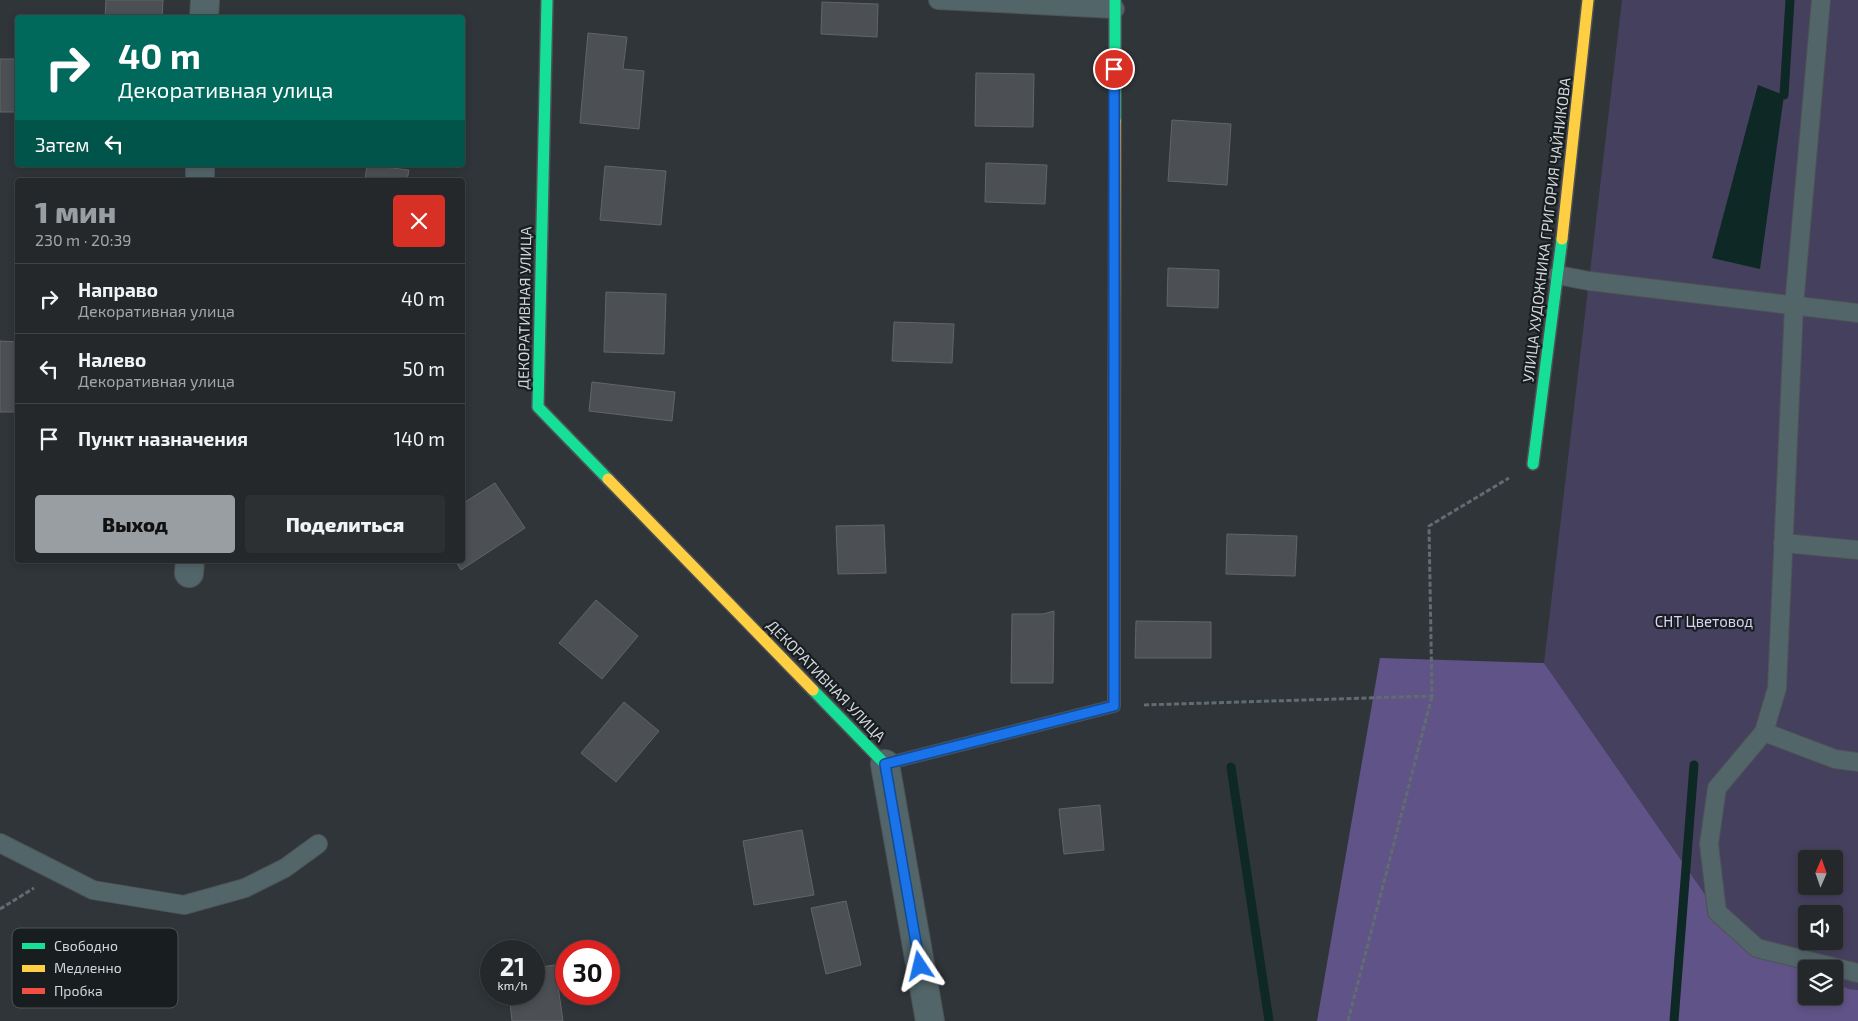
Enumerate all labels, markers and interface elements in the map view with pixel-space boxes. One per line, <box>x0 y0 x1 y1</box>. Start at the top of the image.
text: 40 m <box>118 34 201 76</box>
icon: right <box>35 35 100 100</box>
pin <box>1093 48 1135 90</box>
icon: arrive <box>1100 55 1128 83</box>
text: Декоративная улица <box>118 76 334 102</box>
street label: УЛИЦА ХУДОЖНИКА ГРИГОРИЯ ЧАЙНИКОВА <box>1518 76 1574 383</box>
icon: left <box>100 130 128 158</box>
text: Затем <box>35 133 90 156</box>
text: 1 мин <box>35 193 116 229</box>
button: close <box>393 195 445 247</box>
street label: ДЕКОРАТИВНАЯ УЛИЦА <box>514 226 534 390</box>
text: 230 m · 20:39 <box>35 230 132 249</box>
text: Направо <box>78 278 158 301</box>
icon: right <box>35 285 63 313</box>
text: 40 m <box>401 287 445 310</box>
text: Декоративная улица <box>78 301 235 320</box>
text: Налево <box>78 348 146 371</box>
icon: left <box>35 355 63 383</box>
text: 50 m <box>402 357 445 380</box>
text: Декоративная улица <box>78 371 235 390</box>
icon: arrive <box>35 425 63 453</box>
text: Пункт назначения <box>78 427 248 450</box>
text: 140 m <box>393 427 445 450</box>
button: Выход <box>35 495 235 553</box>
button: Поделиться <box>245 495 445 553</box>
park label: СНТ Цветовод <box>1655 612 1753 630</box>
street label: ДЕКОРАТИВНАЯ УЛИЦА <box>764 615 890 746</box>
north arrow <box>1798 850 1842 895</box>
map controls <box>1798 850 1843 1005</box>
button: sound <box>1798 905 1843 950</box>
legend <box>12 928 178 1008</box>
text: Свободно <box>54 937 118 954</box>
position arrow <box>893 939 945 991</box>
speed limit sign: 30 <box>555 940 620 1005</box>
text: 21 <box>500 951 525 981</box>
text: Медленно <box>54 959 122 976</box>
button: layers <box>1798 960 1843 1005</box>
text: km/h <box>498 978 527 992</box>
text: Пробка <box>54 982 103 999</box>

